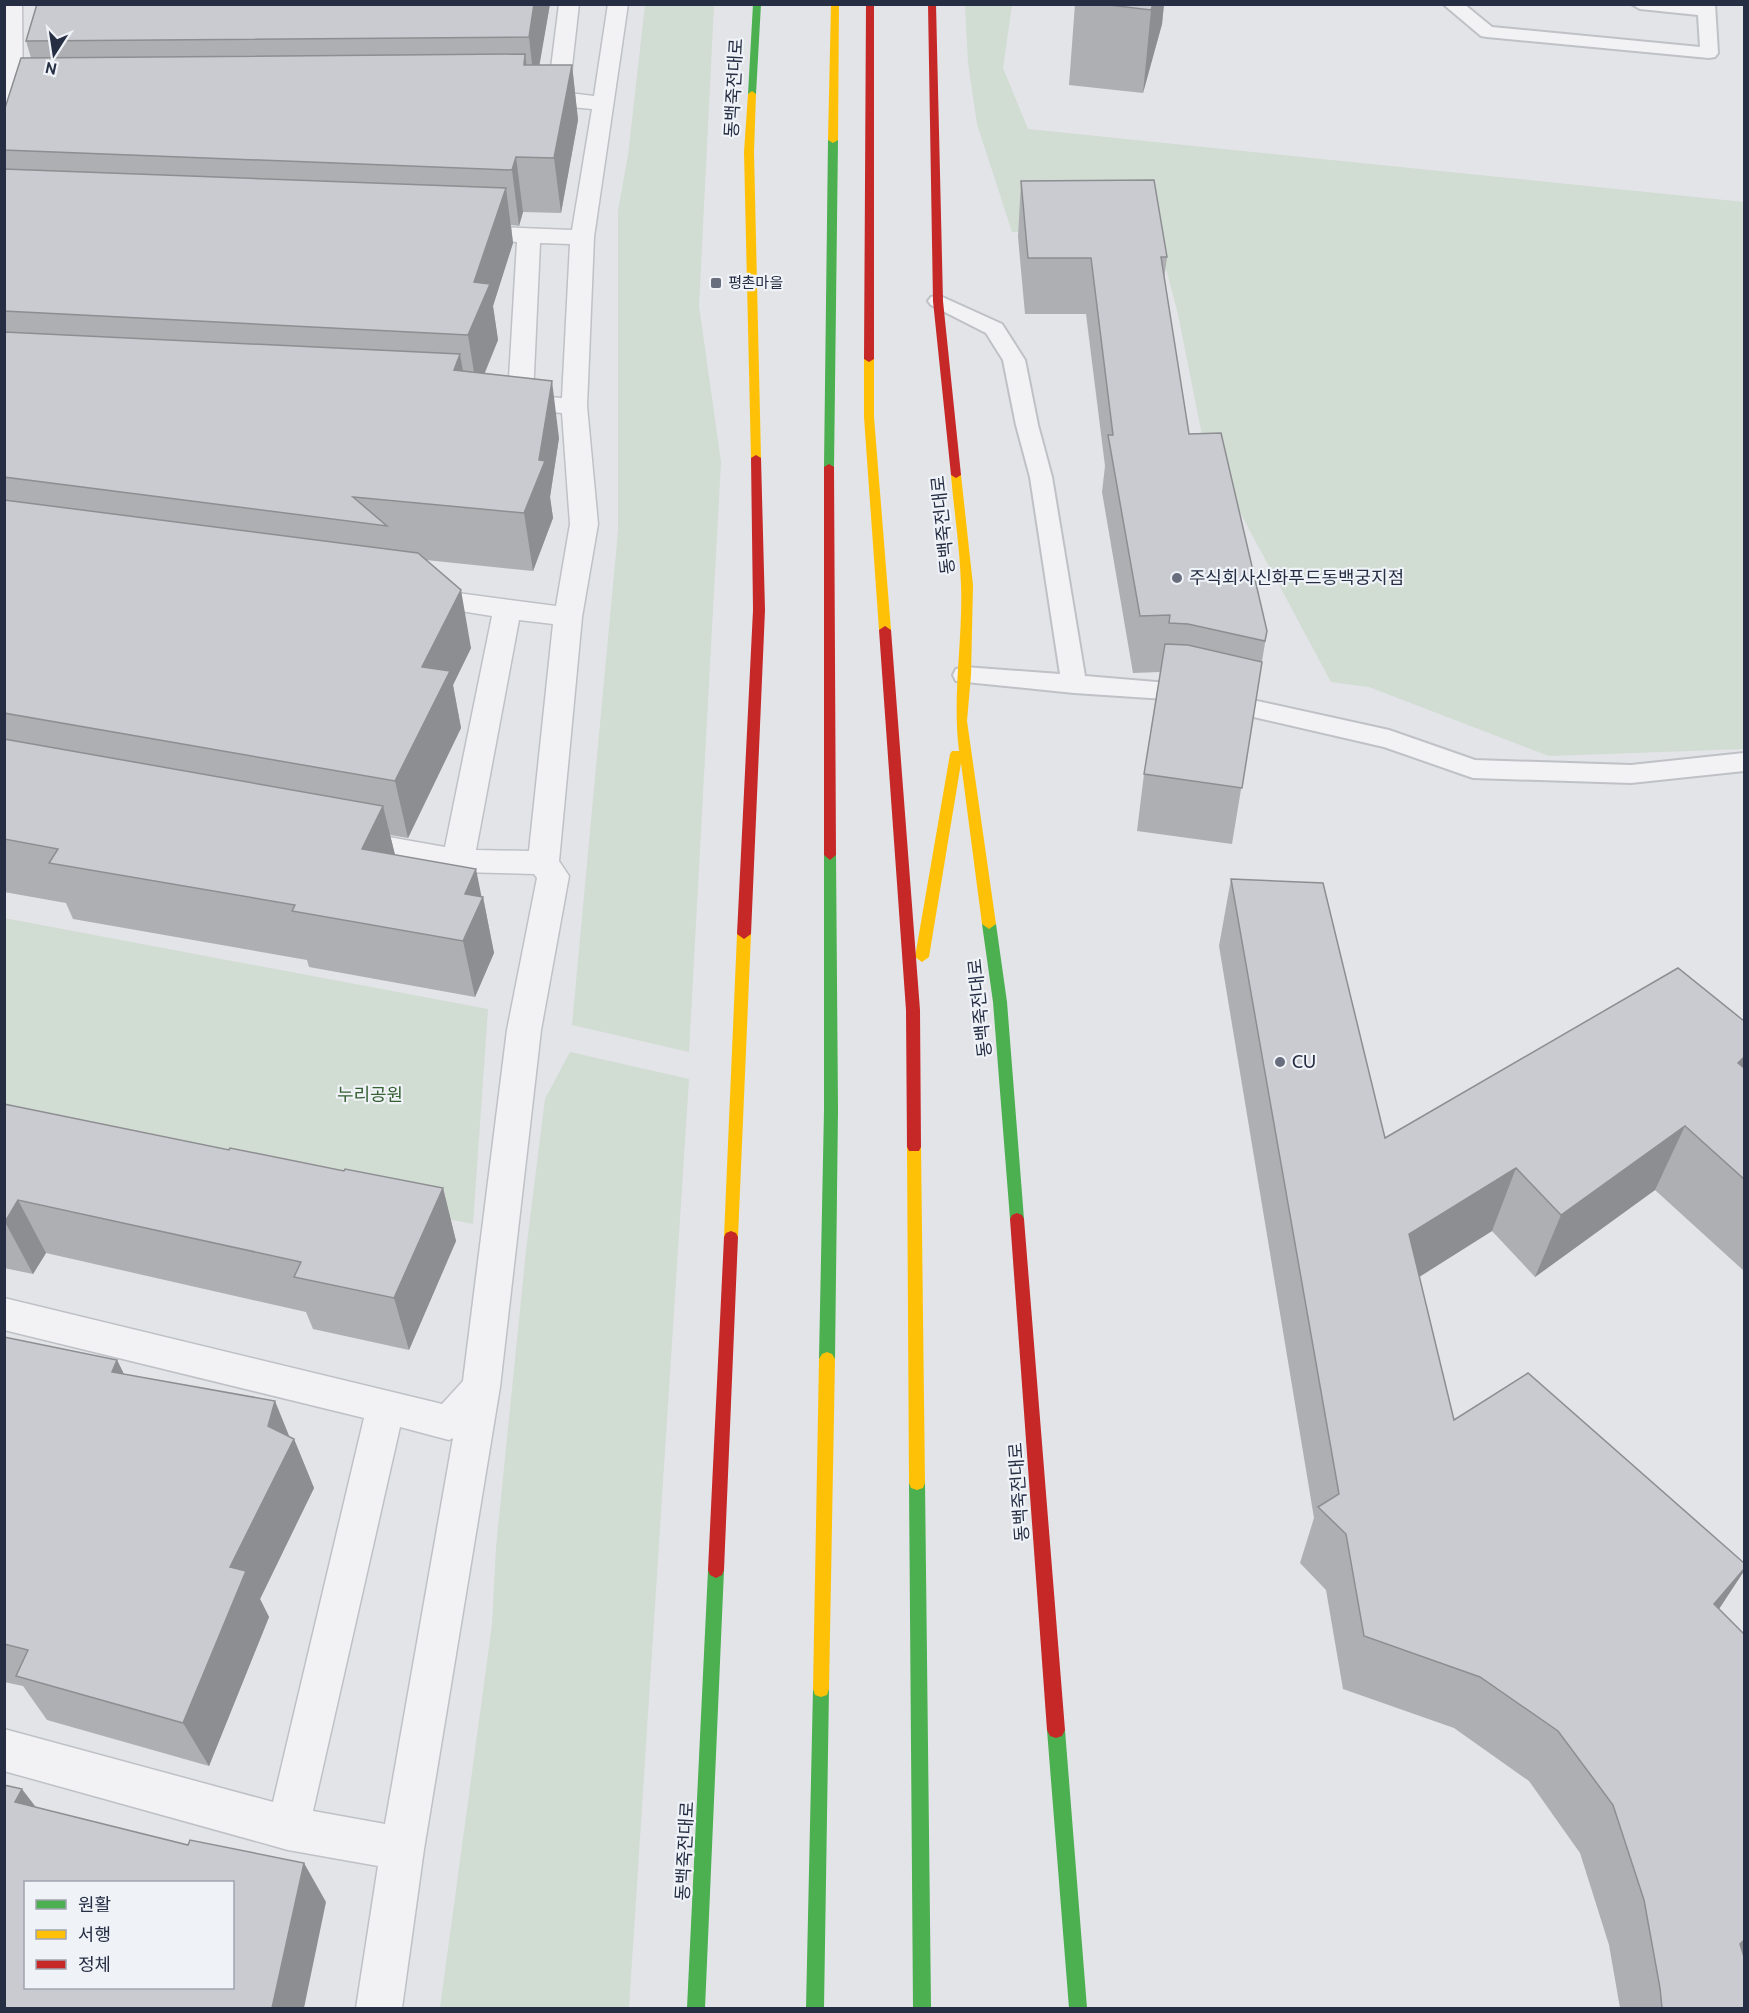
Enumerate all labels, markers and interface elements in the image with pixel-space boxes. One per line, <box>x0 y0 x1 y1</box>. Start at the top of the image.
north arrow <box>24 24 84 84</box>
street label: 동백죽전대로 <box>720 38 748 138</box>
text: N <box>43 58 58 79</box>
place label: 평촌마을 <box>728 274 783 292</box>
marker: 평촌마을 <box>709 276 723 290</box>
street label: 동백죽전대로 <box>927 474 959 576</box>
place label: 주식회사신화푸드동백궁지점 <box>1189 567 1404 589</box>
marker: 주식회사신화푸드동백궁지점 <box>1170 571 1184 585</box>
street label: 동백죽전대로 <box>964 957 996 1059</box>
place label: CU <box>1292 1051 1316 1073</box>
marker: CU <box>1273 1055 1287 1069</box>
park label: 누리공원 <box>337 1084 403 1106</box>
street label: 동백죽전대로 <box>1005 1442 1033 1542</box>
street label: 동백죽전대로 <box>671 1801 699 1901</box>
legend <box>24 1881 234 1989</box>
text: 원활 <box>78 1894 111 1916</box>
text: 서행 <box>78 1924 111 1946</box>
text: 정체 <box>78 1954 111 1976</box>

